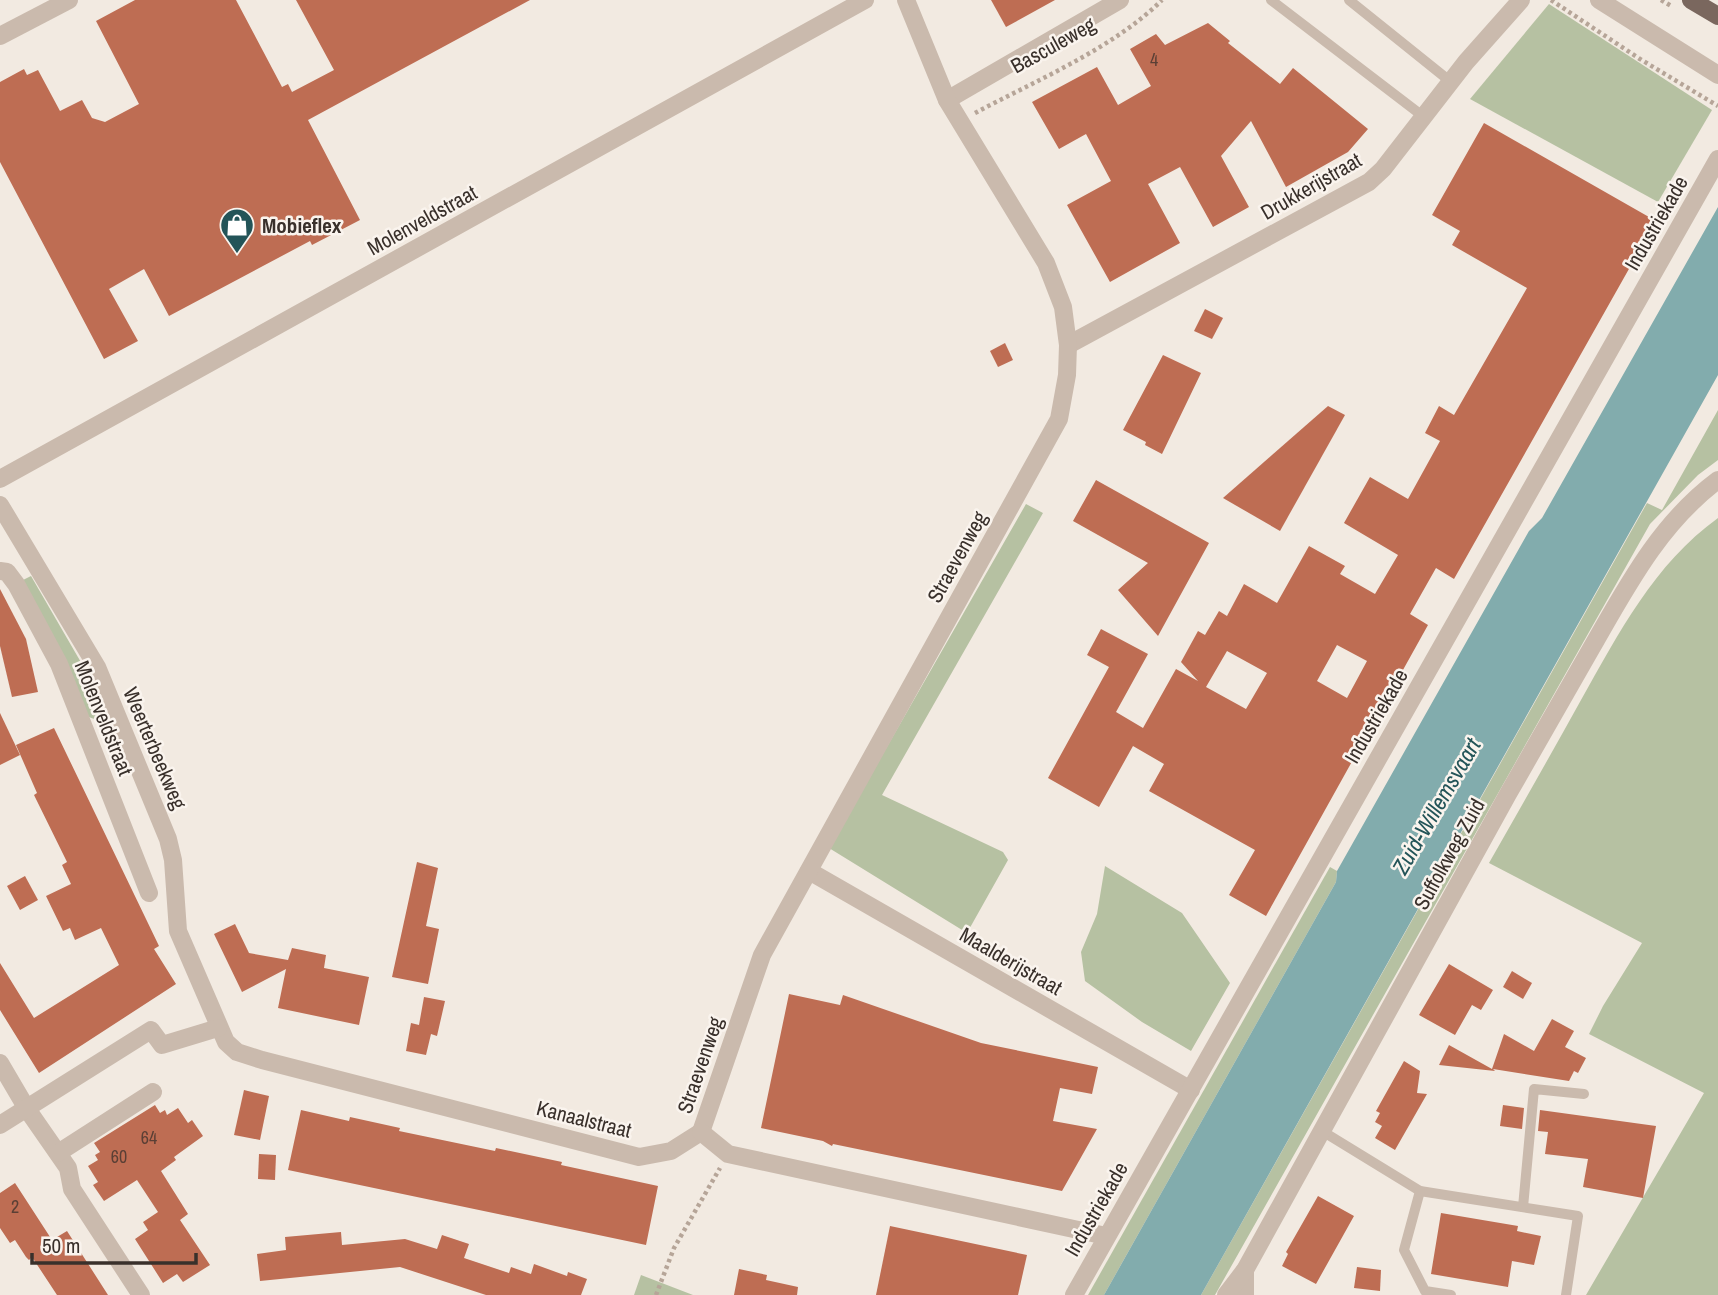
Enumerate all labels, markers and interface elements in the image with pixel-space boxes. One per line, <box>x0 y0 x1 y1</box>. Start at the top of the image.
street label: Basculeweg <box>1005 10 1101 80</box>
house number: 4 <box>1150 47 1158 72</box>
street label: Drukkerijstraat <box>1255 145 1367 227</box>
street label: Industriekade <box>1617 171 1695 275</box>
street label: Molenveldstraat <box>362 178 482 262</box>
shop icon: Mobieflex <box>218 206 256 255</box>
place label: Mobieflex <box>262 211 342 240</box>
street label: Straevenweg <box>920 506 994 608</box>
street label: Molenveldstraat <box>68 656 140 780</box>
street label: Industriekade <box>1337 664 1415 768</box>
street label: Weerterbeekweg <box>116 683 194 814</box>
water label: Zuid-Willemsvaart <box>1384 732 1488 881</box>
street label: Suffolkweg Zuid <box>1406 793 1492 915</box>
street label: Maalderijstraat <box>954 920 1068 1002</box>
street label: Straevenweg <box>670 1012 730 1117</box>
street label: Kanaalstraat <box>534 1093 635 1145</box>
house number: 64 <box>141 1125 157 1150</box>
house number: 60 <box>111 1144 127 1169</box>
street label: Industriekade <box>1057 1157 1135 1261</box>
house number: 2 <box>11 1194 19 1219</box>
scale bar <box>32 1222 196 1266</box>
text: 50 m <box>42 1231 80 1260</box>

